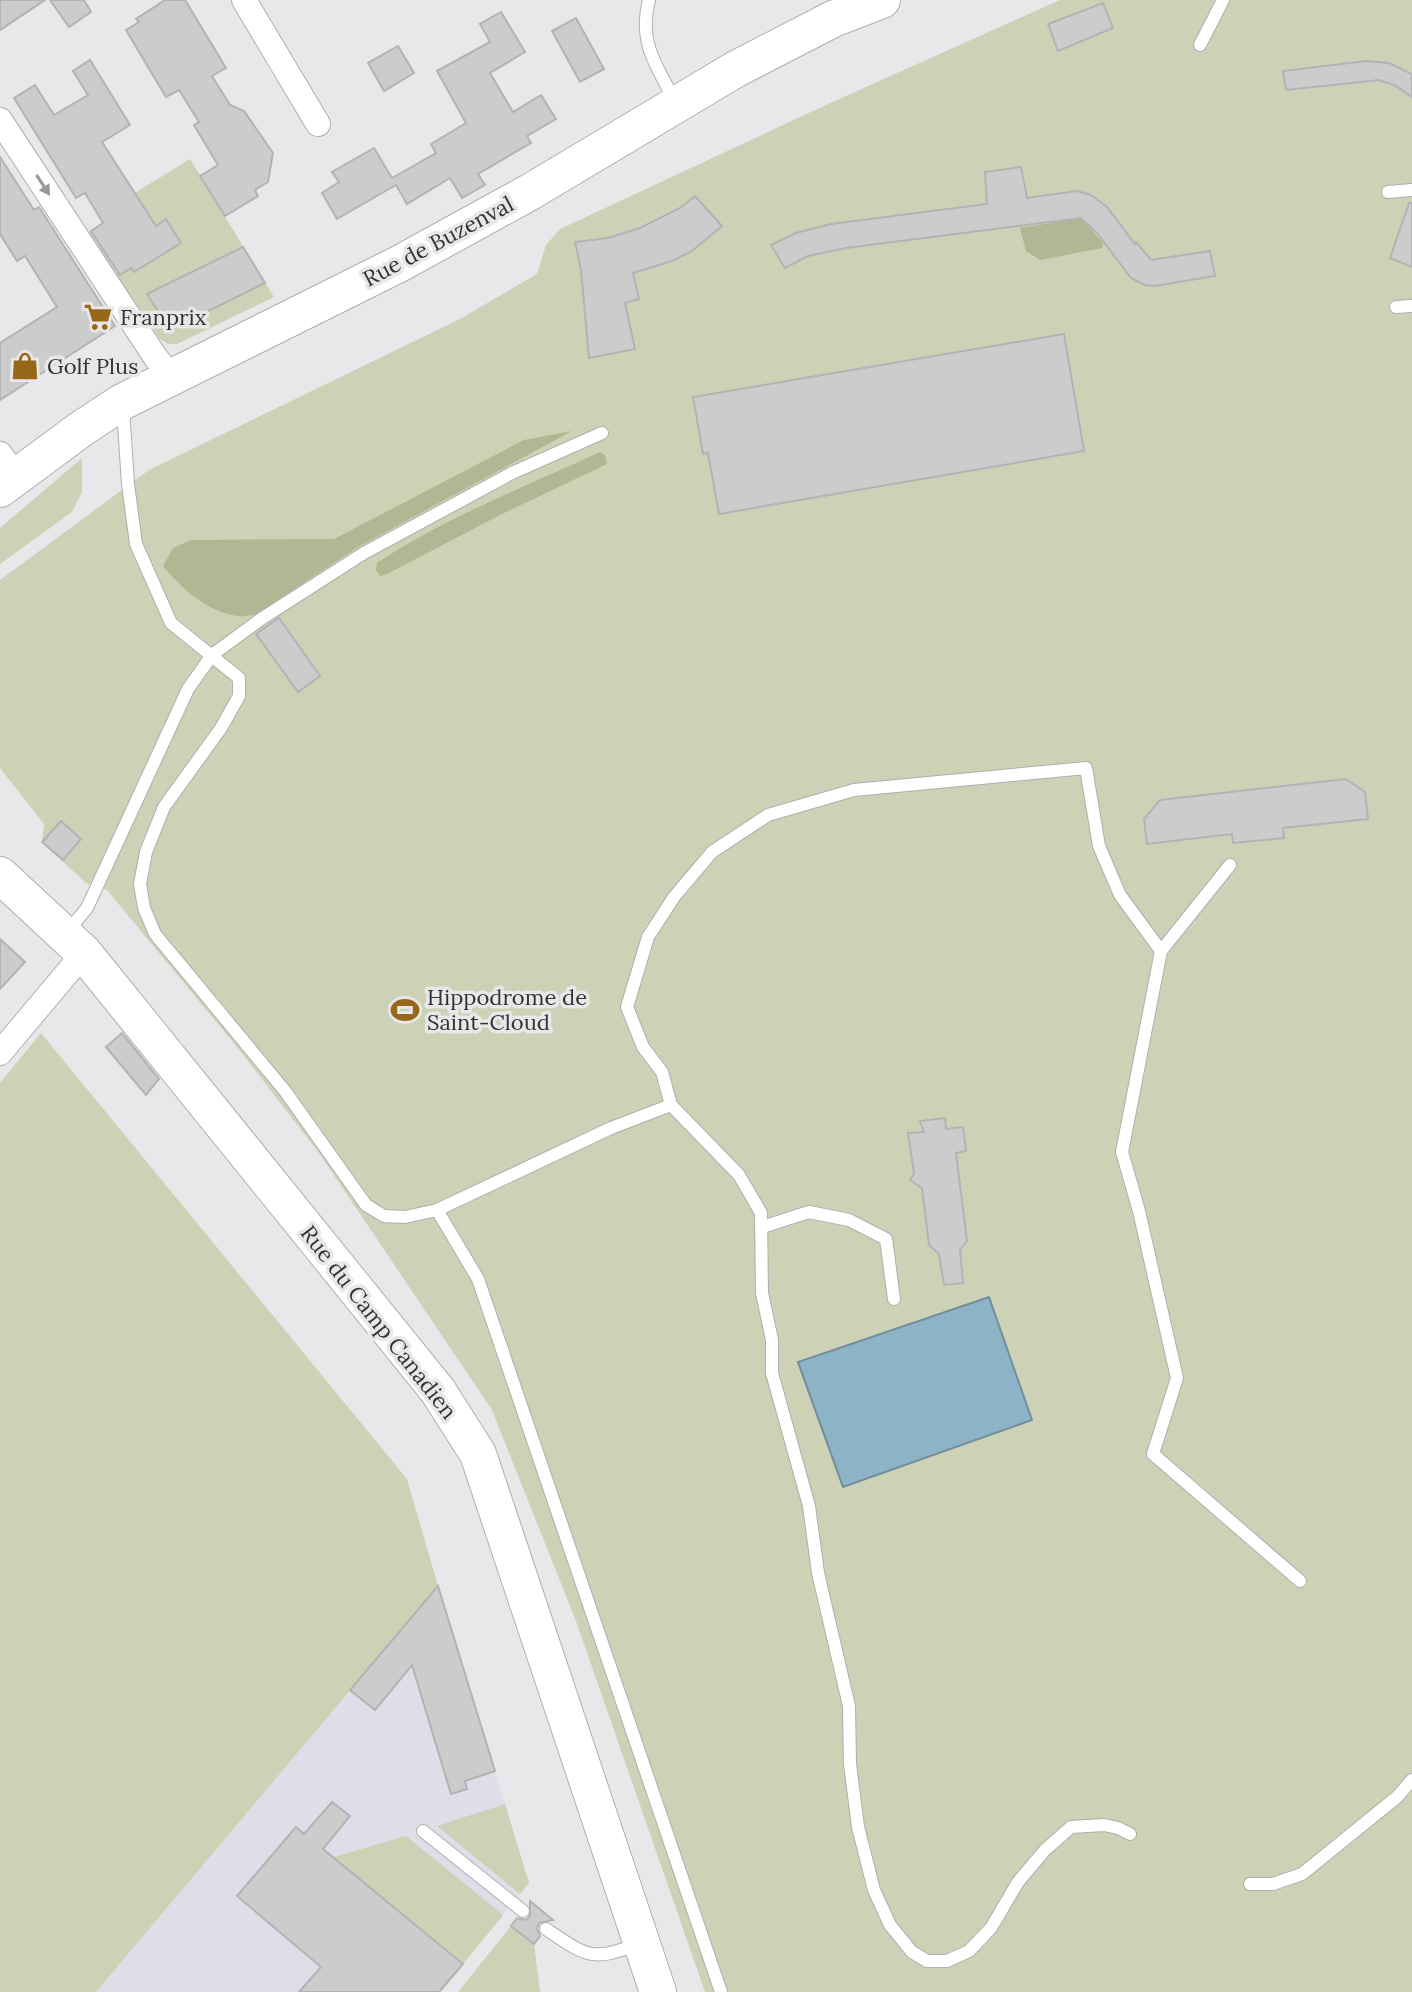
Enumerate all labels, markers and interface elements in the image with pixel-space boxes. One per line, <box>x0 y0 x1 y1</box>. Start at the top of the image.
one-way arrow <box>35 175 50 196</box>
street label: Rue de Buzenval <box>358 190 518 292</box>
supermarket icon: Franprix <box>83 302 113 332</box>
place label: Franprix <box>120 303 207 331</box>
shop icon: Golf Plus <box>10 351 40 381</box>
place label: Golf Plus <box>47 352 138 380</box>
place label: Hippodrome de Saint-Cloud <box>427 983 587 1036</box>
sports icon: Hippodrome de Saint-Cloud <box>390 995 420 1025</box>
street label: Rue du Camp Canadien <box>295 1220 463 1424</box>

